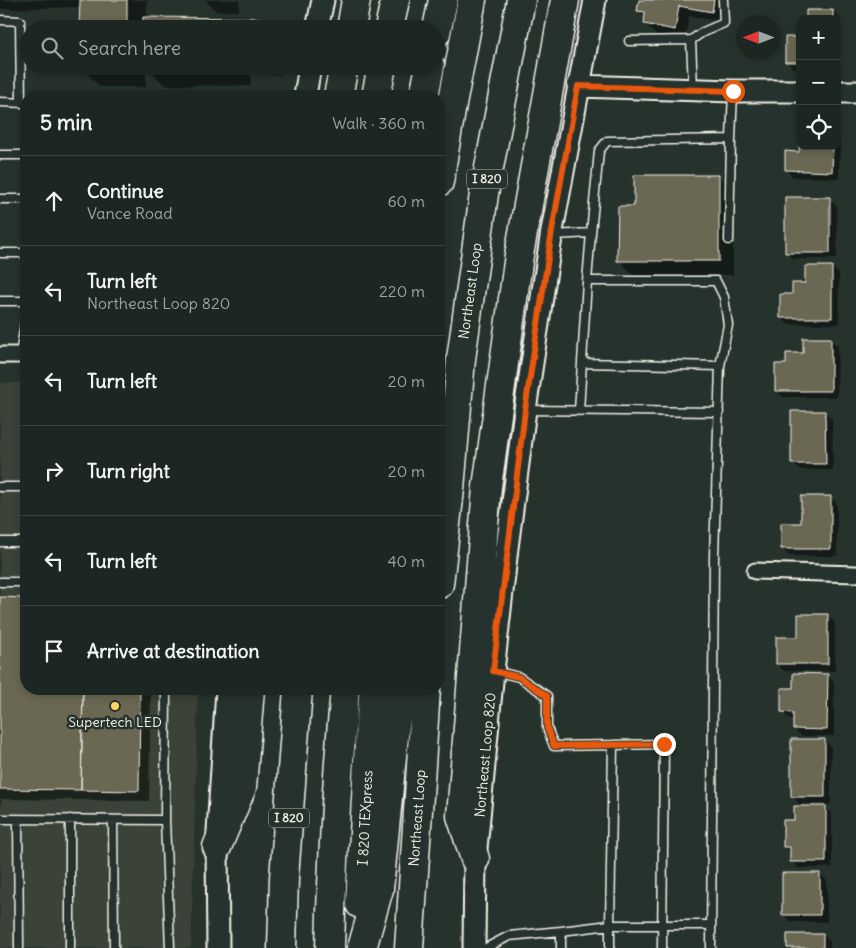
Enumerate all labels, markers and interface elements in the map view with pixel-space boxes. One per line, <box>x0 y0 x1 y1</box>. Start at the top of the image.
north arrow <box>736 15 781 60</box>
map controls <box>796 15 841 150</box>
button: + <box>796 15 841 60</box>
search box <box>20 20 445 75</box>
icon: search <box>38 34 66 62</box>
text: Search here <box>78 36 181 60</box>
button: − <box>796 60 841 105</box>
route start <box>722 80 745 103</box>
button: locate <box>796 105 841 150</box>
text: 5 min <box>40 109 92 136</box>
text: Walk · 360 m <box>332 113 425 133</box>
road number: I 820 <box>467 170 507 188</box>
text: Continue <box>87 179 164 203</box>
icon: ahead <box>40 187 68 215</box>
text: 60 m <box>387 191 425 211</box>
text: Vance Road <box>87 203 173 223</box>
street label: Northeast Loop <box>454 242 486 340</box>
text: Turn left <box>87 269 157 293</box>
icon: left <box>40 277 68 305</box>
text: 220 m <box>379 281 425 301</box>
text: Northeast Loop 820 <box>87 293 230 313</box>
icon: left <box>40 367 68 395</box>
text: Turn left <box>87 369 157 393</box>
text: 20 m <box>388 371 425 391</box>
icon: right <box>40 457 68 485</box>
text: Turn right <box>87 459 170 483</box>
text: 20 m <box>388 461 425 481</box>
icon: left <box>40 547 68 575</box>
text: Turn left <box>87 549 157 573</box>
text: 40 m <box>387 551 425 571</box>
icon: arrive <box>40 637 68 665</box>
text: Arrive at destination <box>87 639 260 663</box>
street label: Northeast Loop 820 <box>471 692 499 818</box>
marker: Supertech LED <box>109 700 121 712</box>
place label: Supertech LED <box>68 713 162 731</box>
route end <box>653 733 676 756</box>
street label: Northeast Loop <box>405 769 429 867</box>
street label: I 820 TEXpress <box>354 770 376 866</box>
road number: I 820 <box>269 808 309 828</box>

